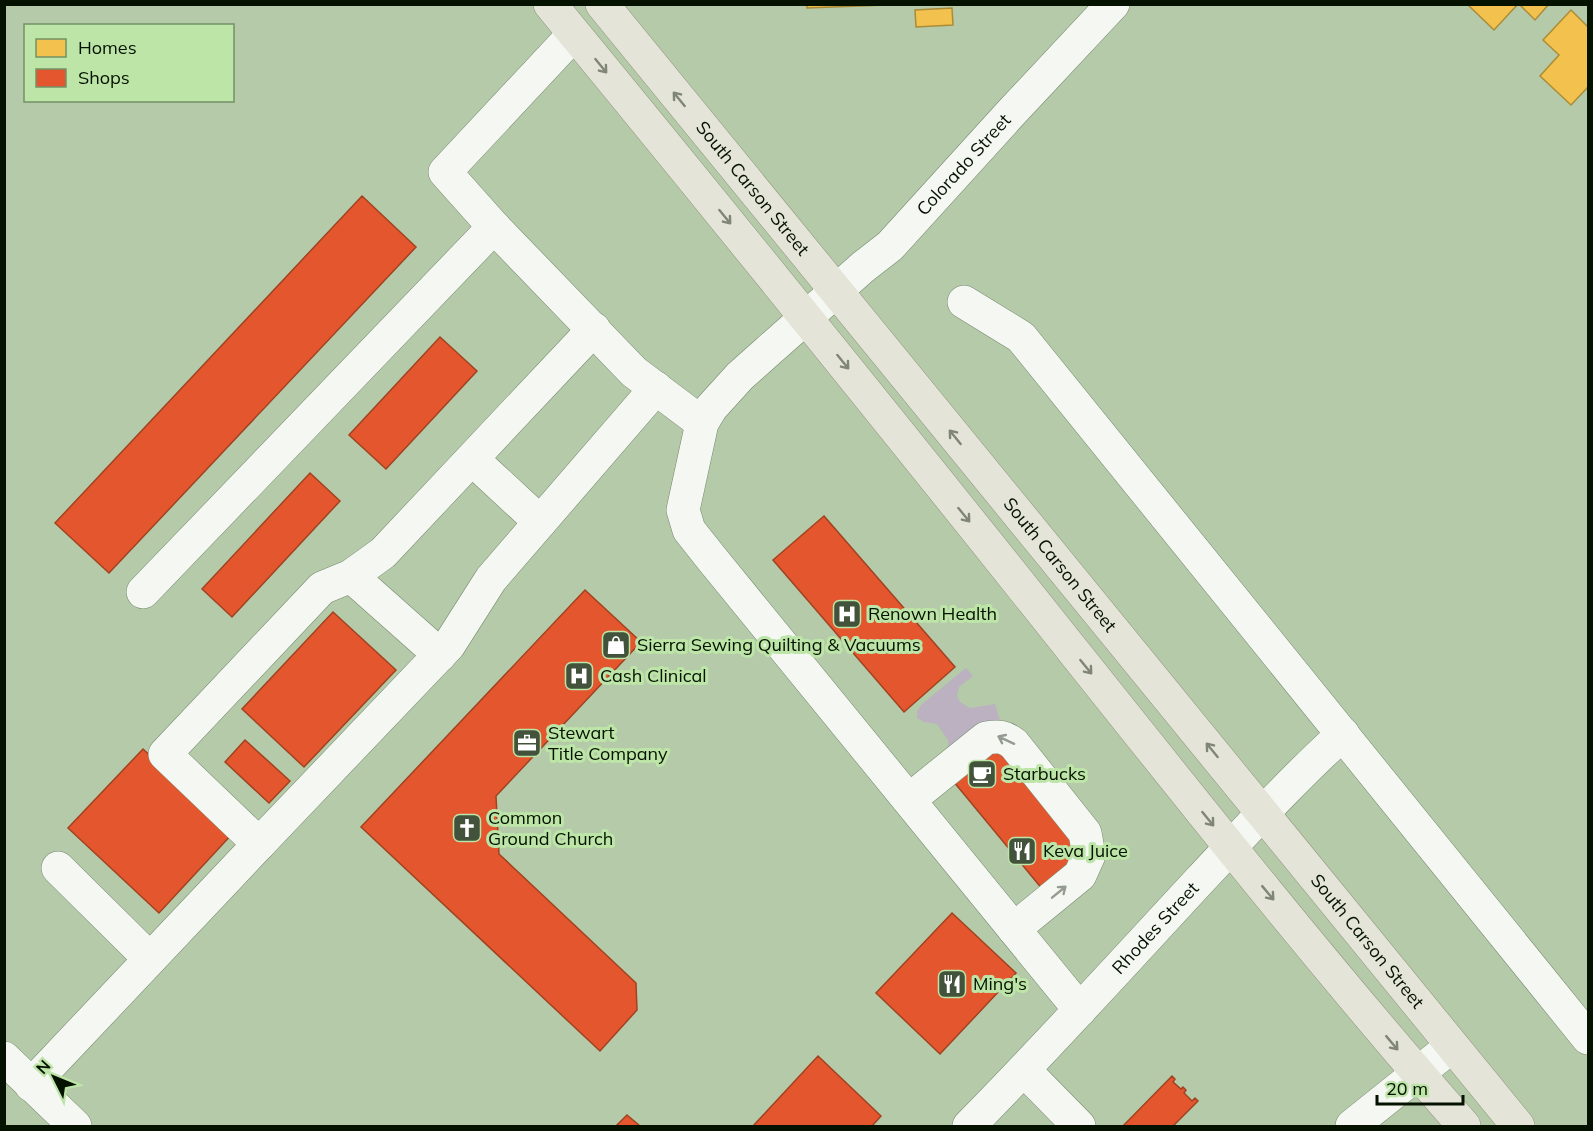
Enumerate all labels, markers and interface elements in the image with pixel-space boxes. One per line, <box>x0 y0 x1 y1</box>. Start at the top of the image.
legend <box>24 24 234 102</box>
text: Homes <box>78 36 137 59</box>
one-way arrow <box>594 58 608 73</box>
text: Shops <box>78 66 130 89</box>
one-way arrow <box>672 92 686 107</box>
street label: Colorado Street <box>911 109 1015 220</box>
street label: South Carson Street <box>691 116 815 260</box>
one-way arrow <box>718 209 731 225</box>
one-way arrow <box>836 354 849 370</box>
one-way arrow <box>949 429 962 445</box>
street label: South Carson Street <box>999 493 1122 637</box>
one-way arrow <box>958 506 971 522</box>
hospital icon: Renown Health <box>831 598 863 630</box>
place label: Renown Health <box>868 602 997 625</box>
shop icon: Sierra Sewing Quilting & Vacuums <box>600 629 632 661</box>
place label: Sierra Sewing Quilting & Vacuums <box>637 633 921 656</box>
one-way arrow <box>1080 659 1093 675</box>
hospital icon: Cash Clinical <box>563 660 595 692</box>
place label: Cash Clinical <box>600 664 707 687</box>
place label: Stewart Title Company <box>548 721 668 765</box>
office icon: Stewart Title Company <box>511 727 543 759</box>
one-way arrow <box>997 734 1015 746</box>
one-way arrow <box>1205 743 1219 758</box>
cafe icon: Starbucks <box>966 758 998 790</box>
place label: Starbucks <box>1003 762 1086 785</box>
place label: Common Ground Church <box>488 806 613 850</box>
one-way arrow <box>1201 811 1214 827</box>
church icon: Common Ground Church <box>451 812 483 844</box>
restaurant icon: Keva Juice <box>1006 835 1038 867</box>
place label: Keva Juice <box>1043 839 1128 862</box>
street label: South Carson Street <box>1306 869 1429 1013</box>
street label: Rhodes Street <box>1107 877 1203 979</box>
one-way arrow <box>1051 885 1066 899</box>
one-way arrow <box>1261 885 1274 901</box>
restaurant icon: Ming's <box>936 968 968 1000</box>
place label: Ming's <box>973 972 1027 995</box>
one-way arrow <box>1385 1035 1399 1050</box>
north arrow <box>24 1047 84 1107</box>
text: N <box>32 1056 54 1078</box>
scale bar <box>1377 1068 1462 1106</box>
text: 20 m <box>1386 1077 1428 1100</box>

